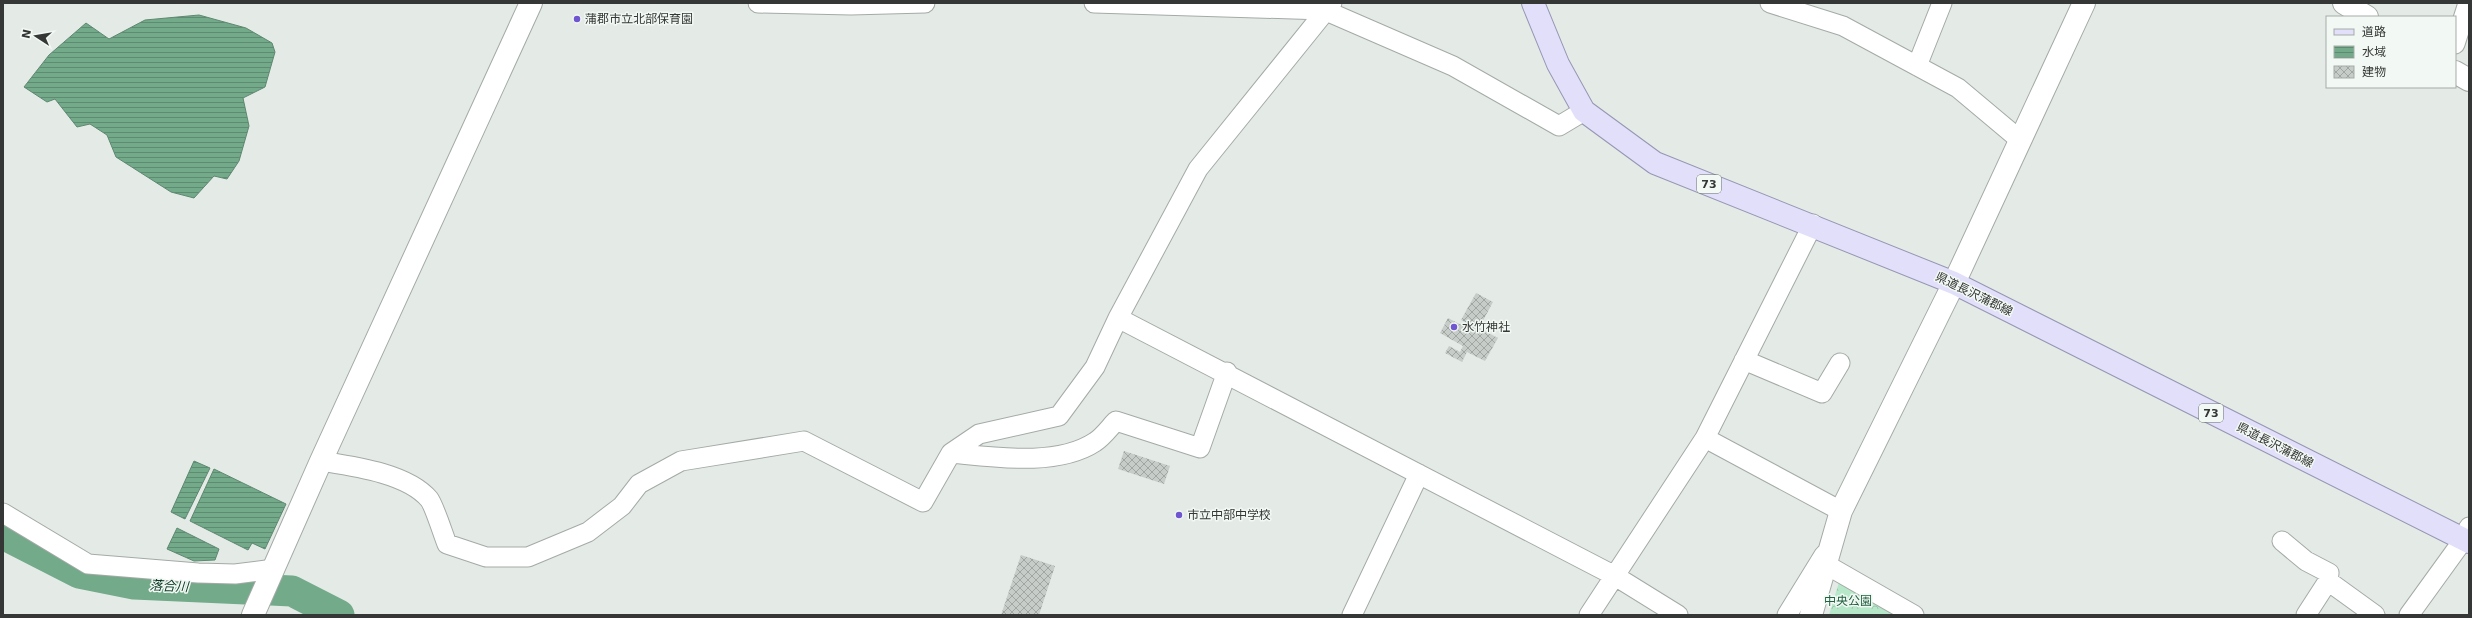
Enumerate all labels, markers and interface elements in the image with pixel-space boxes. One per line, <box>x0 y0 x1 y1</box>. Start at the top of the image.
place label: 蒲郡市立北部保育園 <box>585 12 693 26</box>
marker: 蒲郡市立北部保育園 <box>572 14 582 24</box>
north arrow <box>16 16 56 56</box>
legend <box>2326 16 2456 88</box>
text: 道路 <box>2362 25 2386 39</box>
text: N <box>19 28 34 40</box>
text: 水域 <box>2362 45 2386 59</box>
text: 建物 <box>2362 65 2386 79</box>
road number: 73 <box>1697 175 1721 193</box>
street label: 県道長沢蒲郡線 <box>1933 269 2015 319</box>
place label: 水竹神社 <box>1462 320 1510 334</box>
marker: 水竹神社 <box>1449 322 1459 332</box>
road number: 73 <box>2199 404 2223 422</box>
street label: 県道長沢蒲郡線 <box>2234 420 2316 470</box>
place label: 市立中部中学校 <box>1187 508 1271 522</box>
marker: 市立中部中学校 <box>1174 510 1184 520</box>
water label: 落合川 <box>149 577 191 595</box>
park label: 中央公園 <box>1824 594 1872 608</box>

